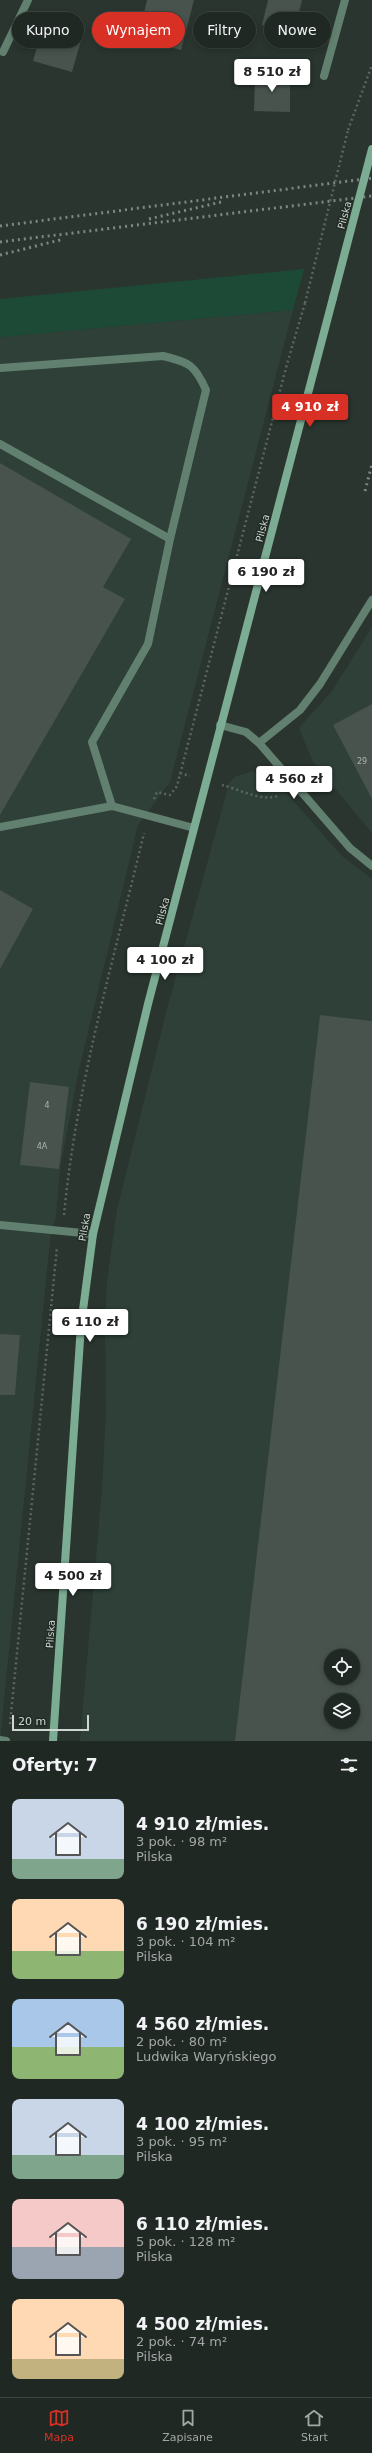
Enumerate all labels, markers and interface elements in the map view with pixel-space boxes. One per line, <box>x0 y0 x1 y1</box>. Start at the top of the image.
chip: Kupno <box>12 12 84 48</box>
chip: Wynajem <box>92 12 185 48</box>
chip: Filtry <box>193 12 256 48</box>
chip: Nowe <box>264 12 331 48</box>
pin: 8 510 zł <box>231 59 313 93</box>
text: 8 510 zł <box>243 64 301 79</box>
street label: Pilska <box>336 200 353 230</box>
pin: 4 910 zł <box>269 394 351 428</box>
text: 4 910 zł <box>281 399 339 414</box>
street label: Pilska <box>254 513 271 543</box>
pin: 6 190 zł <box>225 559 307 593</box>
text: 6 190 zł <box>237 564 295 579</box>
house number: 29 <box>357 757 367 766</box>
pin: 4 560 zł <box>253 766 335 800</box>
text: 4 560 zł <box>265 771 323 786</box>
street label: Pilska <box>154 896 171 926</box>
pin: 4 100 zł <box>124 947 206 981</box>
text: 4 100 zł <box>136 952 194 967</box>
house number: 4 <box>44 1101 50 1110</box>
house number: 4A <box>37 1142 48 1151</box>
street label: Pilska <box>77 1212 92 1242</box>
pin: 6 110 zł <box>49 1309 131 1343</box>
text: 6 110 zł <box>61 1314 119 1329</box>
pin: 4 500 zł <box>32 1563 114 1597</box>
text: 4 500 zł <box>44 1568 102 1583</box>
street label: Pilska <box>44 1620 57 1649</box>
map controls <box>324 1649 360 1729</box>
button: locate <box>324 1649 360 1685</box>
button: layers <box>324 1693 360 1729</box>
scale bar <box>12 1713 89 1732</box>
text: 20 m <box>18 1715 46 1728</box>
icon: filters <box>338 1754 360 1776</box>
text: Oferty: 7 <box>12 1755 98 1775</box>
text: 4 910 zł/mies. <box>136 1814 269 1834</box>
icon: home <box>44 1815 92 1863</box>
text: 3 pok. · 98 m² <box>136 1834 227 1849</box>
text: Pilska <box>136 1849 173 1864</box>
text: 6 190 zł/mies. <box>136 1914 269 1934</box>
icon: home <box>44 1915 92 1963</box>
text: 3 pok. · 104 m² <box>136 1934 236 1949</box>
text: Pilska <box>136 1949 173 1964</box>
text: 4 560 zł/mies. <box>136 2014 269 2034</box>
icon: home <box>44 2015 92 2063</box>
text: 2 pok. · 80 m² <box>136 2034 227 2049</box>
text: Ludwika Waryńskiego <box>136 2049 277 2064</box>
text: 4 100 zł/mies. <box>136 2114 269 2134</box>
icon: home <box>44 2115 92 2163</box>
text: 3 pok. · 95 m² <box>136 2134 227 2149</box>
text: Pilska <box>136 2149 173 2164</box>
text: 6 110 zł/mies. <box>136 2214 269 2234</box>
icon: home <box>44 2215 92 2263</box>
text: 5 pok. · 128 m² <box>136 2234 236 2249</box>
text: Pilska <box>136 2249 173 2264</box>
text: 4 500 zł/mies. <box>136 2314 269 2334</box>
icon: home <box>44 2315 92 2363</box>
text: 2 pok. · 74 m² <box>136 2334 227 2349</box>
text: Pilska <box>136 2349 173 2364</box>
tab: Mapa <box>44 2407 74 2444</box>
tab: Zapisane <box>162 2407 213 2444</box>
tab: Start <box>301 2407 328 2444</box>

